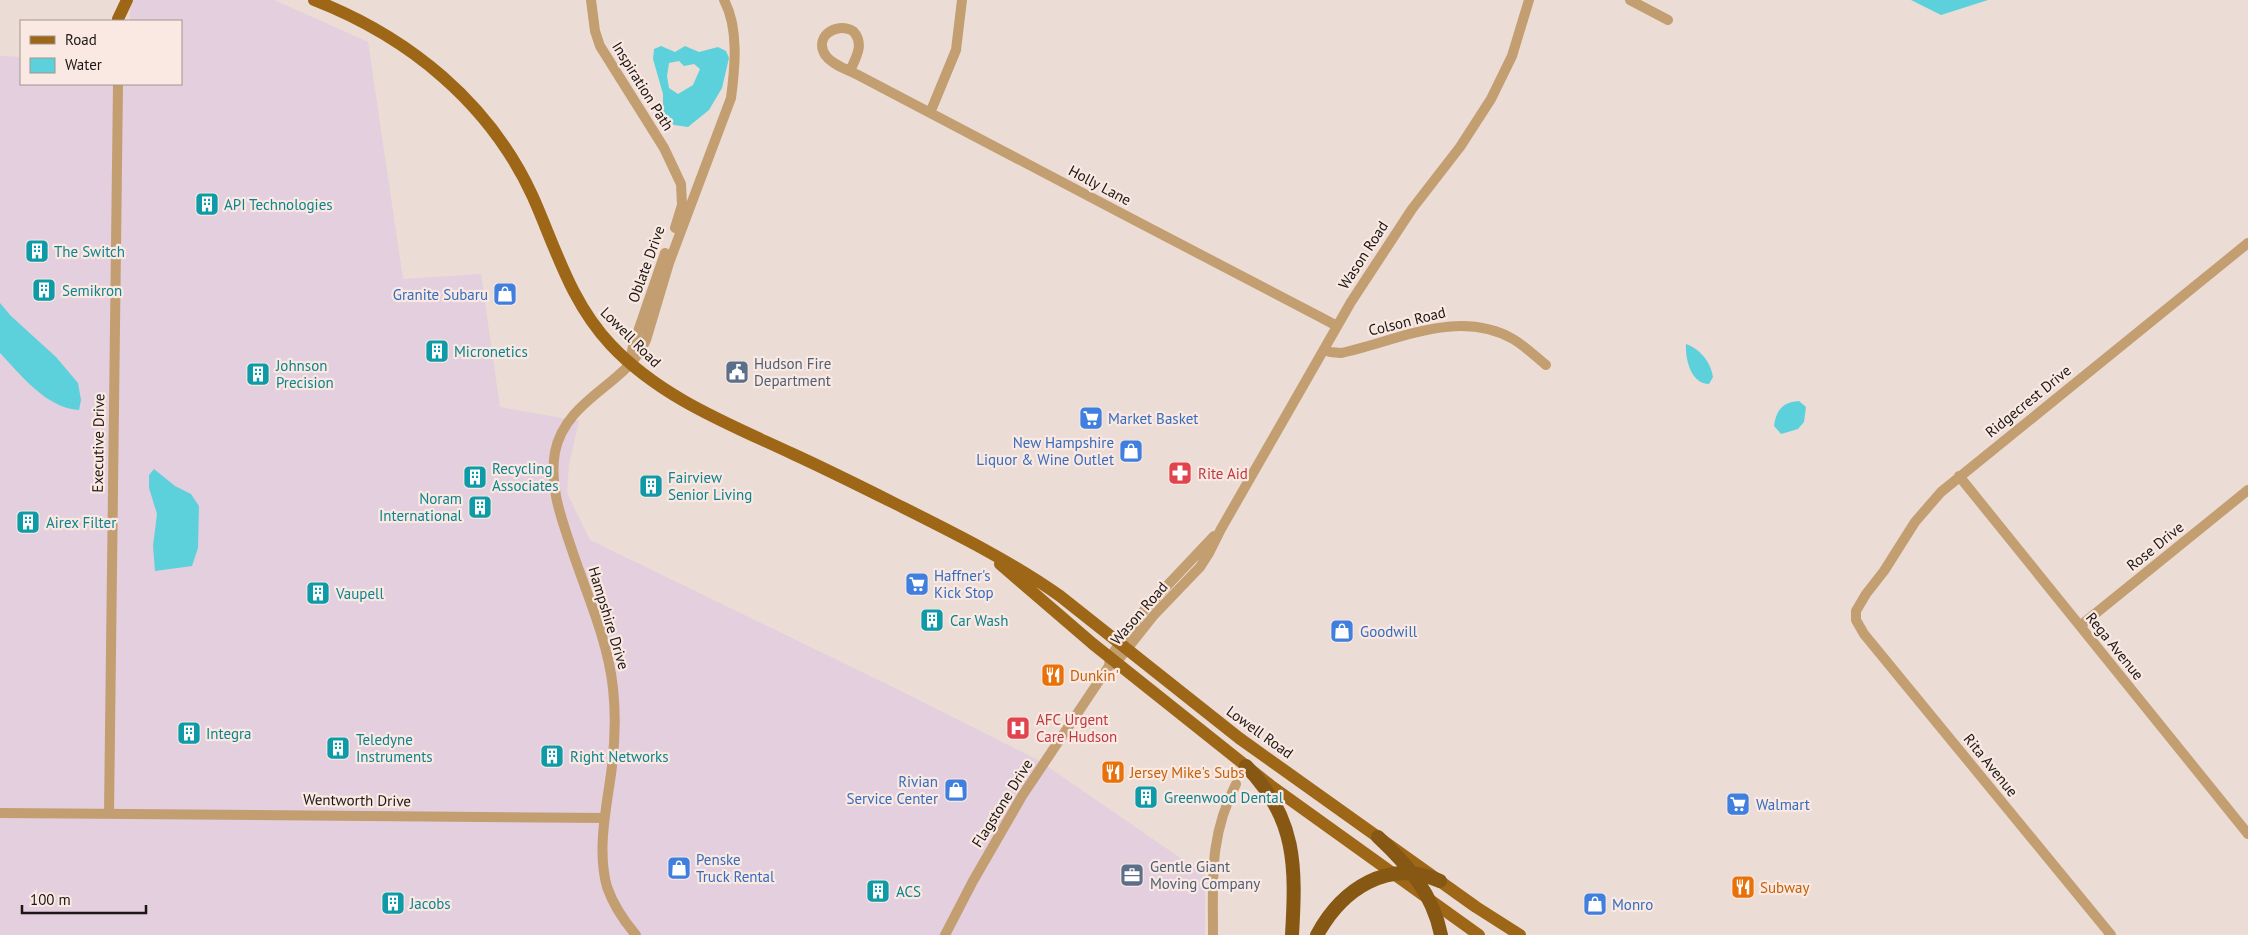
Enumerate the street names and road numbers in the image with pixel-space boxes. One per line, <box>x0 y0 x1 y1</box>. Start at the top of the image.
street label: Inspiration Path <box>608 38 678 134</box>
street label: Holly Lane <box>1065 161 1135 209</box>
street label: Wason Road <box>1334 217 1392 293</box>
street label: Oblate Drive <box>623 223 669 305</box>
street label: Colson Road <box>1366 302 1448 340</box>
street label: Lowell Road <box>597 303 665 371</box>
street label: Ridgecrest Drive <box>1981 361 2075 441</box>
street label: Executive Drive <box>88 393 108 493</box>
street label: Rose Drive <box>2123 517 2187 575</box>
street label: Hampshire Drive <box>584 564 634 672</box>
street label: Wason Road <box>1106 577 1172 649</box>
street label: Rega Avenue <box>2082 608 2148 684</box>
street label: Lowell Road <box>1223 701 1297 763</box>
street label: Rita Avenue <box>1960 730 2022 800</box>
street label: Flagstone Drive <box>967 755 1037 851</box>
street label: Wentworth Drive <box>303 790 411 810</box>

